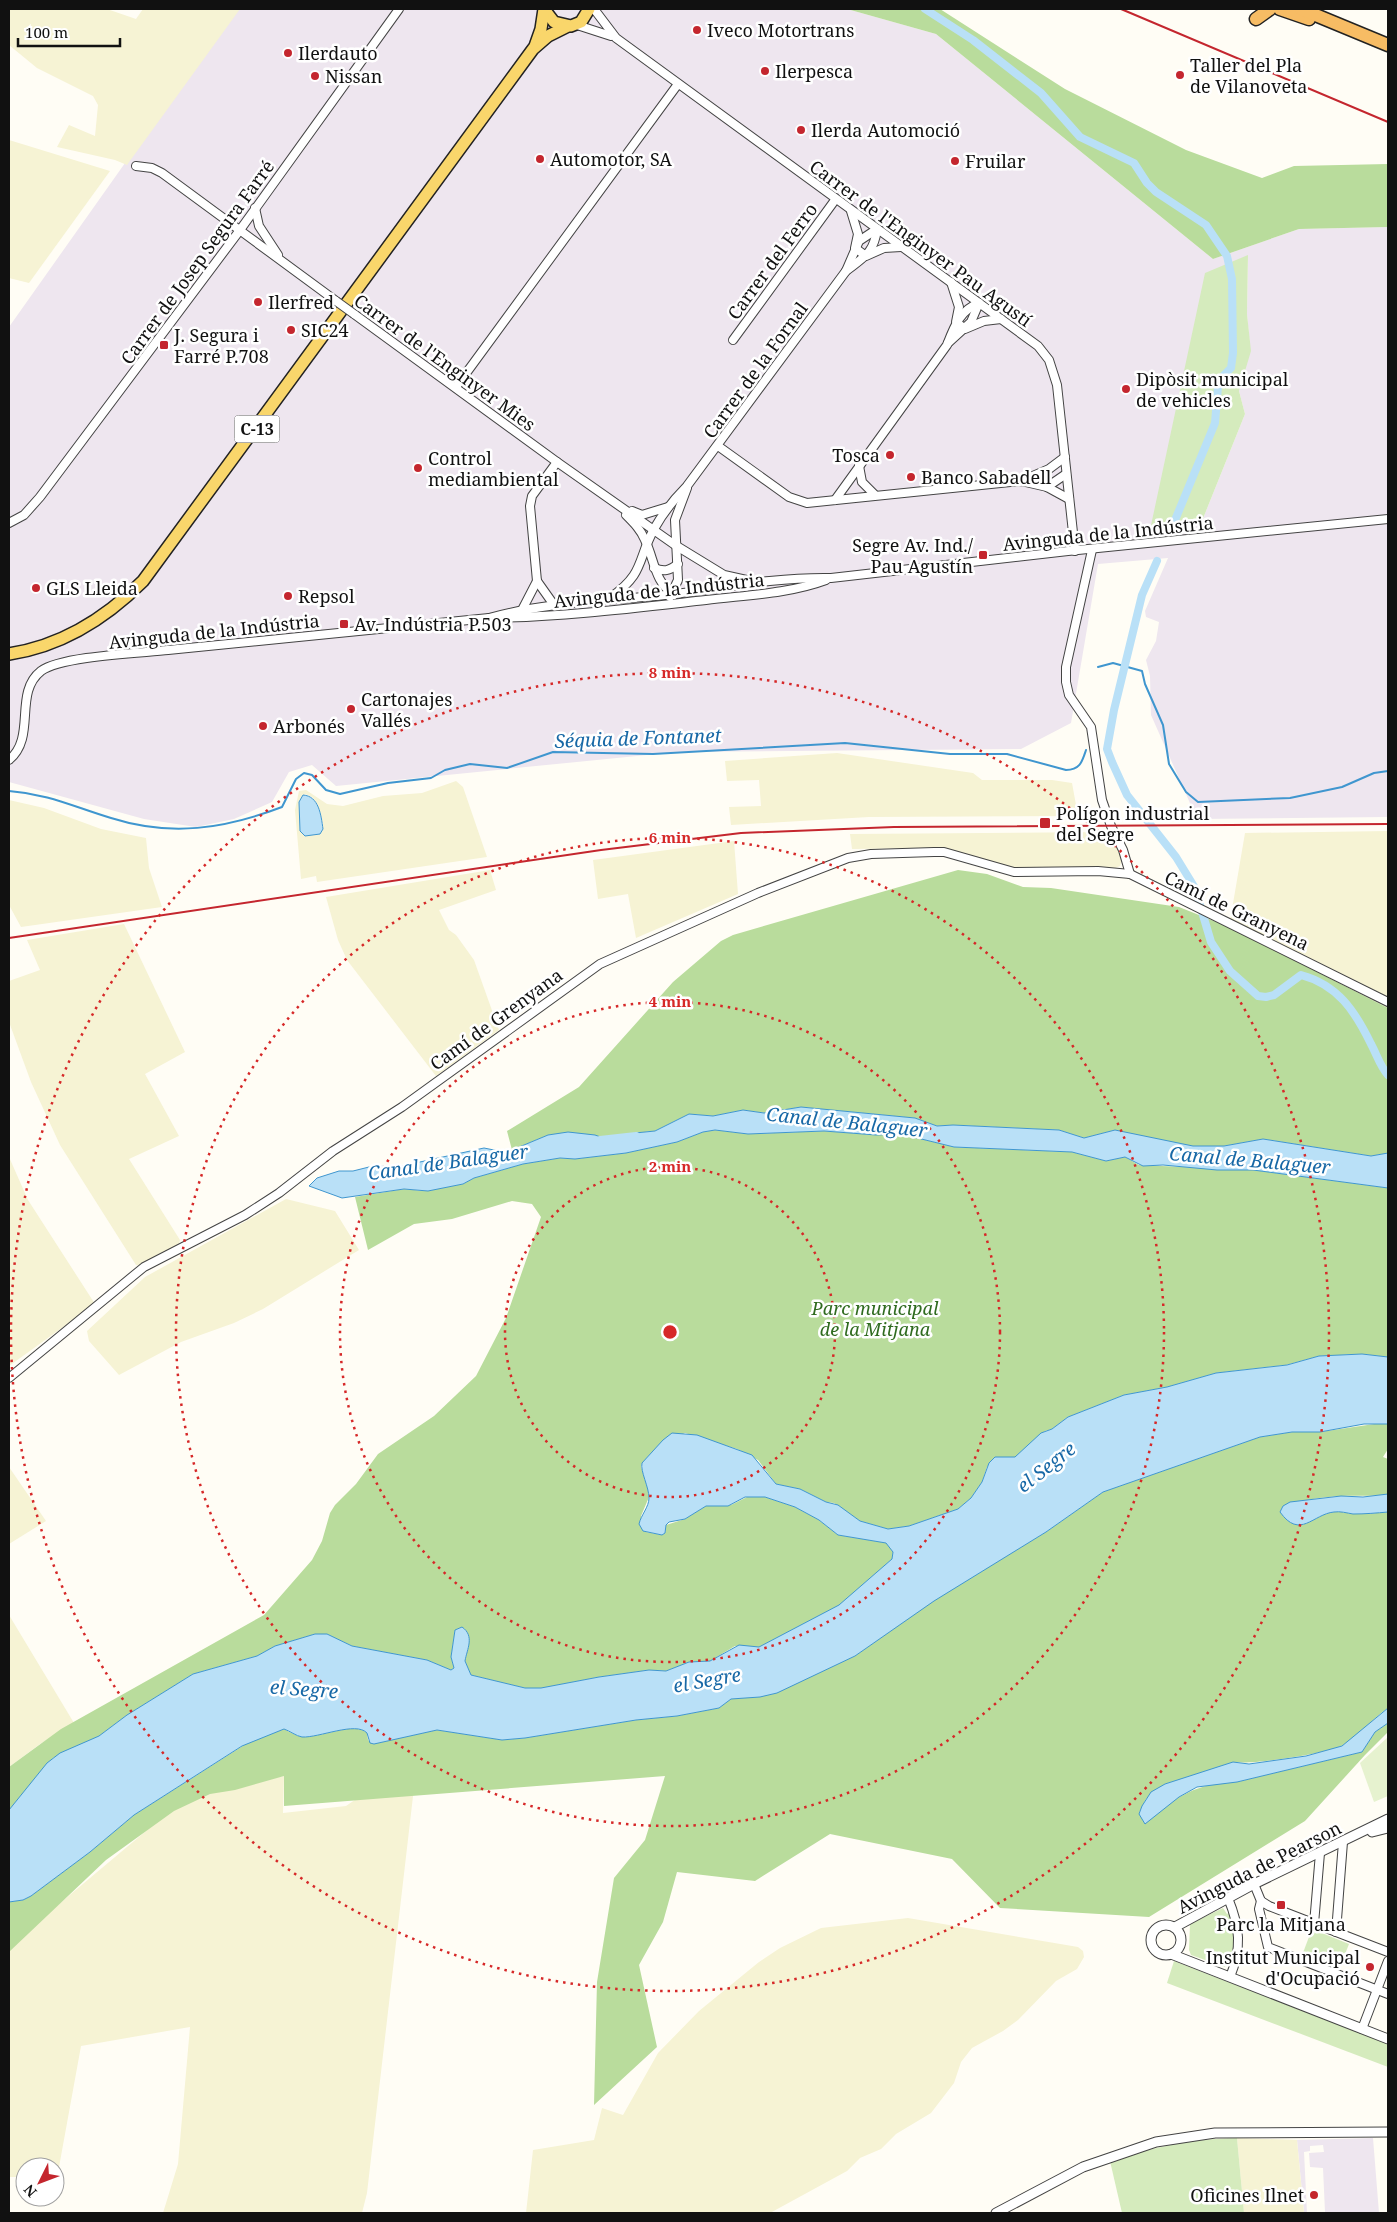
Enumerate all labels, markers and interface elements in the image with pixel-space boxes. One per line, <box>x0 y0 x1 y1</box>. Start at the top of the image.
scale bar <box>18 15 120 47</box>
place label: Iveco Motortrans <box>707 18 854 42</box>
text: 100 m <box>25 22 68 42</box>
marker: Iveco Motortrans <box>691 24 703 36</box>
place label: Ilerdauto <box>298 41 378 65</box>
marker: Ilerdauto <box>282 47 294 59</box>
place label: Taller del Pla de Vilanoveta <box>1190 53 1308 98</box>
place label: Ilerpesca <box>775 59 853 83</box>
place label: Nissan <box>325 64 383 88</box>
marker: Ilerpesca <box>759 65 771 77</box>
marker: Taller del Pla de Vilanoveta <box>1174 69 1186 81</box>
marker: Nissan <box>309 70 321 82</box>
place label: Ilerda Automoció <box>811 118 960 142</box>
marker: Ilerda Automoció <box>795 124 807 136</box>
place label: Automotor, SA <box>550 147 672 171</box>
place label: Fruilar <box>965 149 1026 173</box>
marker: Automotor, SA <box>534 153 546 165</box>
street label: Carrer de l'Enginyer Pau Agustí <box>805 154 1037 332</box>
street label: Carrer de Josep Segura Farré <box>115 155 279 369</box>
marker: Fruilar <box>949 155 961 167</box>
street label: Carrer del Ferro <box>722 198 822 324</box>
street label: Carrer de l'Enginyer Mies <box>349 288 541 436</box>
place label: Ilerfred <box>268 290 334 314</box>
marker: Ilerfred <box>252 296 264 308</box>
street label: Carrer de la Fornal <box>697 297 813 443</box>
place label: SIC24 <box>301 318 349 342</box>
place label: J. Segura i Farré P.708 <box>173 323 269 368</box>
marker: SIC24 <box>285 324 297 336</box>
marker: J. Segura i Farré P.708 <box>158 339 170 351</box>
place label: Dipòsit municipal de vehicles <box>1136 367 1289 412</box>
marker: Dipòsit municipal de vehicles <box>1120 383 1132 395</box>
road number: C-13 <box>234 416 280 442</box>
place label: Tosca <box>832 443 880 467</box>
place label: Control mediambiental <box>428 446 559 491</box>
marker: Tosca <box>884 449 896 461</box>
marker: Control mediambiental <box>412 462 424 474</box>
place label: Banco Sabadell <box>921 465 1052 489</box>
marker: Banco Sabadell <box>905 471 917 483</box>
street label: Avinguda de la Indústria <box>1001 510 1215 556</box>
place label: Segre Av. Ind./ Pau Agustín <box>852 533 974 578</box>
marker: Segre Av. Ind./ Pau Agustín <box>977 549 989 561</box>
street label: Avinguda de la Indústria <box>552 567 766 613</box>
place label: GLS Lleida <box>46 576 138 600</box>
marker: GLS Lleida <box>30 582 42 594</box>
place label: Repsol <box>298 584 355 608</box>
marker: Repsol <box>282 590 294 602</box>
street label: Avinguda de la Indústria <box>107 608 321 654</box>
place label: Av. Indústria P.503 <box>354 612 512 636</box>
marker: Av. Indústria P.503 <box>338 618 350 630</box>
text: 8 min <box>649 662 691 682</box>
place label: Cartonajes Vallés <box>361 687 452 732</box>
marker: Cartonajes Vallés <box>345 703 357 715</box>
place label: Arbonés <box>273 714 345 738</box>
marker: Arbonés <box>257 720 269 732</box>
water label: Séquia de Fontanet <box>554 722 723 754</box>
place label: Polígon industrial del Segre <box>1056 801 1210 846</box>
marker: Polígon industrial del Segre <box>1038 816 1052 830</box>
text: 6 min <box>649 827 691 847</box>
street label: Camí de Granyena <box>1161 865 1313 955</box>
street label: Camí de Grenyana <box>425 963 567 1075</box>
text: 4 min <box>649 991 691 1011</box>
water label: Canal de Balaguer <box>765 1101 929 1143</box>
water label: Canal de Balaguer <box>366 1138 530 1186</box>
water label: Canal de Balaguer <box>1168 1140 1332 1180</box>
text: 2 min <box>649 1156 691 1176</box>
park label: Parc municipal de la Mitjana <box>811 1296 939 1341</box>
centre of rings <box>661 1323 679 1341</box>
water label: el Segre <box>1011 1436 1081 1498</box>
water label: el Segre <box>671 1661 743 1699</box>
water label: el Segre <box>269 1674 339 1704</box>
street label: Avinguda de Pearson <box>1173 1815 1345 1919</box>
marker: Parc la Mitjana <box>1275 1899 1287 1911</box>
place label: Parc la Mitjana <box>1216 1912 1346 1936</box>
place label: Institut Municipal d'Ocupació <box>1206 1945 1360 1990</box>
marker: Institut Municipal d'Ocupació <box>1364 1961 1376 1973</box>
north arrow <box>15 2157 65 2207</box>
text: N <box>19 2181 41 2201</box>
place label: Oficines Ilnet <box>1190 2183 1304 2207</box>
marker: Oficines Ilnet <box>1308 2189 1320 2201</box>

